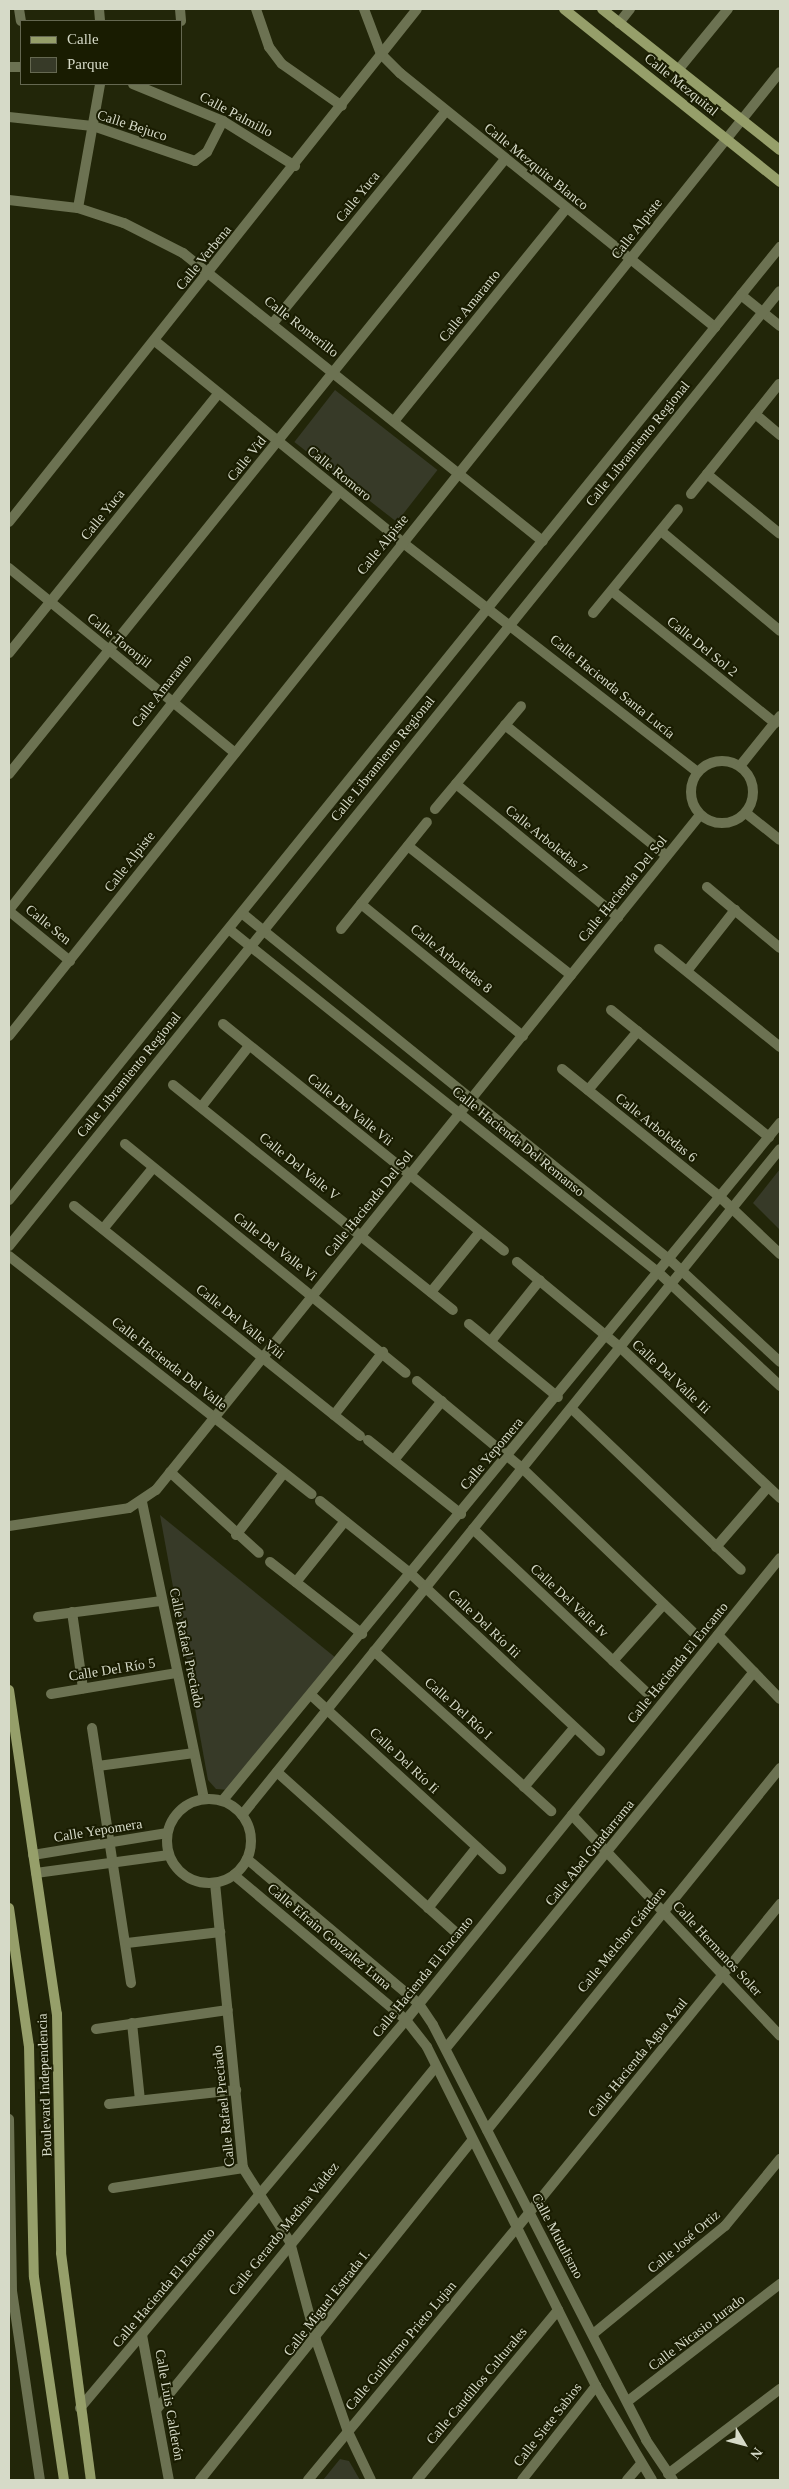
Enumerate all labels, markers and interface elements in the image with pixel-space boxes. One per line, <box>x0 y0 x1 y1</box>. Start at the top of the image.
legend <box>20 20 182 85</box>
text: Calle <box>67 31 99 47</box>
street label: Calle Mezquital <box>641 50 721 120</box>
text: Parque <box>67 56 109 72</box>
street label: Calle Palmillo <box>197 89 275 141</box>
street label: Calle Bejuco <box>95 107 169 145</box>
street label: Calle Mezquite Blanco <box>481 120 591 214</box>
street label: Calle Yuca <box>332 168 384 226</box>
street label: Calle Alpiste <box>608 195 666 263</box>
street label: Calle Verbena <box>173 222 235 294</box>
street label: Calle Amaranto <box>435 266 505 346</box>
street label: Calle Romerillo <box>260 293 342 361</box>
street label: Calle Libramiento Regional <box>582 378 694 510</box>
street label: Calle Vid <box>224 433 270 485</box>
street label: Calle Romero <box>303 443 375 505</box>
street label: Calle Yuca <box>77 486 129 544</box>
street label: Calle Alpiste <box>353 511 413 579</box>
street label: Calle Toronjil <box>83 610 155 672</box>
street label: Calle Del Sol 2 <box>663 613 741 681</box>
street label: Calle Hacienda Santa Lucía <box>546 631 678 743</box>
street label: Calle Amaranto <box>128 651 196 731</box>
street label: Calle Libramiento Regional <box>327 693 439 825</box>
street label: Calle Arboledas 7 <box>501 802 591 878</box>
street label: Calle Alpiste <box>101 828 159 896</box>
street label: Calle Hacienda Del Sol <box>575 833 671 945</box>
street label: Calle Sen <box>22 901 74 949</box>
street label: Calle Arboledas 8 <box>406 921 496 997</box>
street label: Calle Libramiento Regional <box>73 1009 185 1141</box>
street label: Calle Del Valle Vii <box>303 1070 397 1150</box>
street label: Calle Hacienda Del Remanso <box>449 1083 587 1201</box>
street label: Calle Arboledas 6 <box>611 1090 701 1166</box>
street label: Calle Del Valle V <box>255 1129 343 1205</box>
street label: Calle Hacienda Del Sol <box>321 1148 417 1260</box>
street label: Calle Del Valle Vi <box>230 1209 320 1285</box>
street label: Calle Del Valle Viii <box>192 1281 288 1363</box>
street label: Calle Hacienda Del Valle <box>108 1314 230 1414</box>
street label: Calle Del Valle Iii <box>628 1336 714 1418</box>
street label: Calle Yepomera <box>457 1414 527 1494</box>
street label: Calle Del Valle Iv <box>526 1561 612 1641</box>
street label: Calle Del Río Iii <box>444 1586 524 1662</box>
street label: Calle Rafael Preciado <box>165 1587 207 1709</box>
street label: Calle Hacienda El Encanto <box>624 1599 732 1727</box>
street label: Calle Del Río 5 <box>67 1655 157 1685</box>
street label: Calle Del Río I <box>421 1674 495 1744</box>
street label: Calle Del Río Ii <box>366 1724 442 1798</box>
street label: Calle Abel Guadarrama <box>542 1796 638 1910</box>
street label: Calle Yepomera <box>52 1816 144 1846</box>
street label: Calle Efrain Gonzalez Luna <box>264 1880 394 1994</box>
street label: Calle Melchor Gándara <box>574 1884 670 1996</box>
street label: Calle Hermanos Soler <box>669 1898 765 2000</box>
street label: Calle Hacienda El Encanto <box>369 1913 477 2041</box>
street label: Calle Hacienda Agua Azul <box>584 1994 692 2122</box>
street label: Boulevard Independencia <box>34 2013 56 2157</box>
street label: Calle Rafael Preciado <box>209 2044 239 2168</box>
street label: Calle Gerardo Medina Valdez <box>225 2159 343 2299</box>
street label: Calle Mutulismo <box>527 2190 587 2282</box>
street label: Calle José Ortiz <box>644 2207 724 2277</box>
street label: Calle Hacienda El Encanto <box>109 2225 219 2351</box>
street label: Calle Miguel Estrada I. <box>280 2246 374 2360</box>
street label: Calle Guillermo Prieto Lujan <box>342 2278 460 2414</box>
street label: Calle Nicasio Jurado <box>645 2291 749 2375</box>
street label: Calle Caudillos Culturales <box>423 2324 531 2448</box>
street label: Calle Luis Calderón <box>151 2348 187 2462</box>
street label: Calle Siete Sabios <box>510 2380 586 2470</box>
north arrow <box>719 2419 769 2469</box>
text: N <box>747 2445 765 2462</box>

